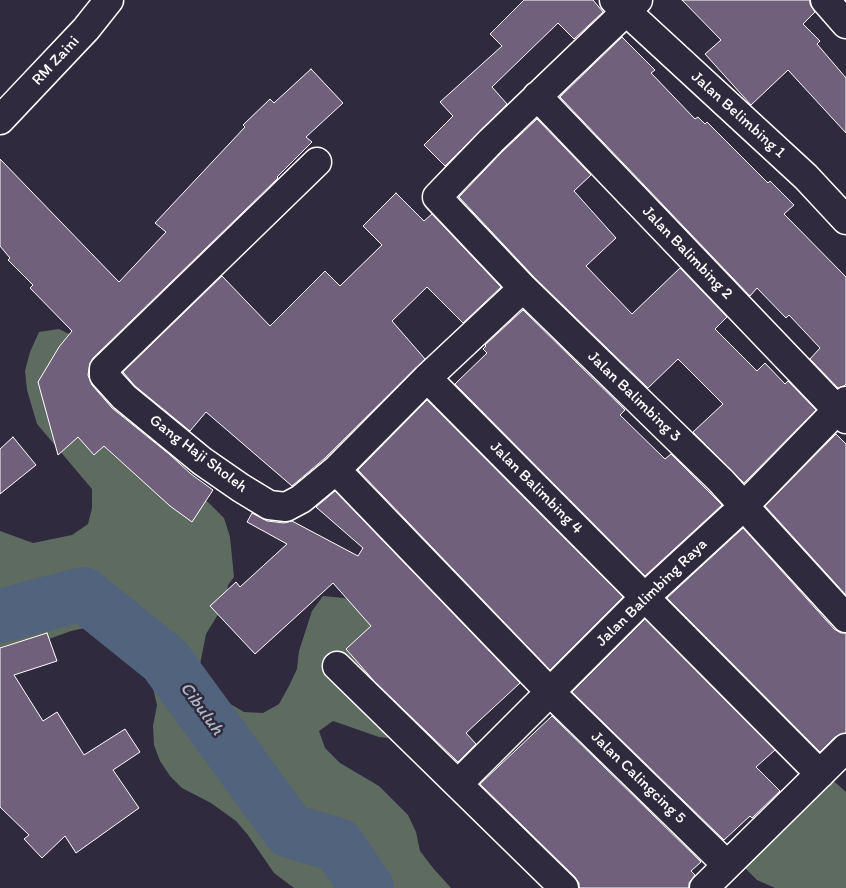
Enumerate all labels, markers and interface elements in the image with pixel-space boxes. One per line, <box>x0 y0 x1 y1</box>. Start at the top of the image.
street label: RM Zaini <box>28 32 84 90</box>
street label: Jalan Belimbing 1 <box>687 68 789 162</box>
street label: Jalan Balimbing 2 <box>638 202 736 304</box>
street label: Jalan Balimbing 3 <box>583 348 685 446</box>
street label: Gang Haji Sholeh <box>145 411 251 497</box>
street label: Jalan Balimbing 4 <box>486 438 586 538</box>
street label: Jalan Balimbing Raya <box>592 535 712 651</box>
water label: Cibuluh <box>175 678 227 740</box>
street label: Jalan Calingcing 5 <box>587 728 689 828</box>

